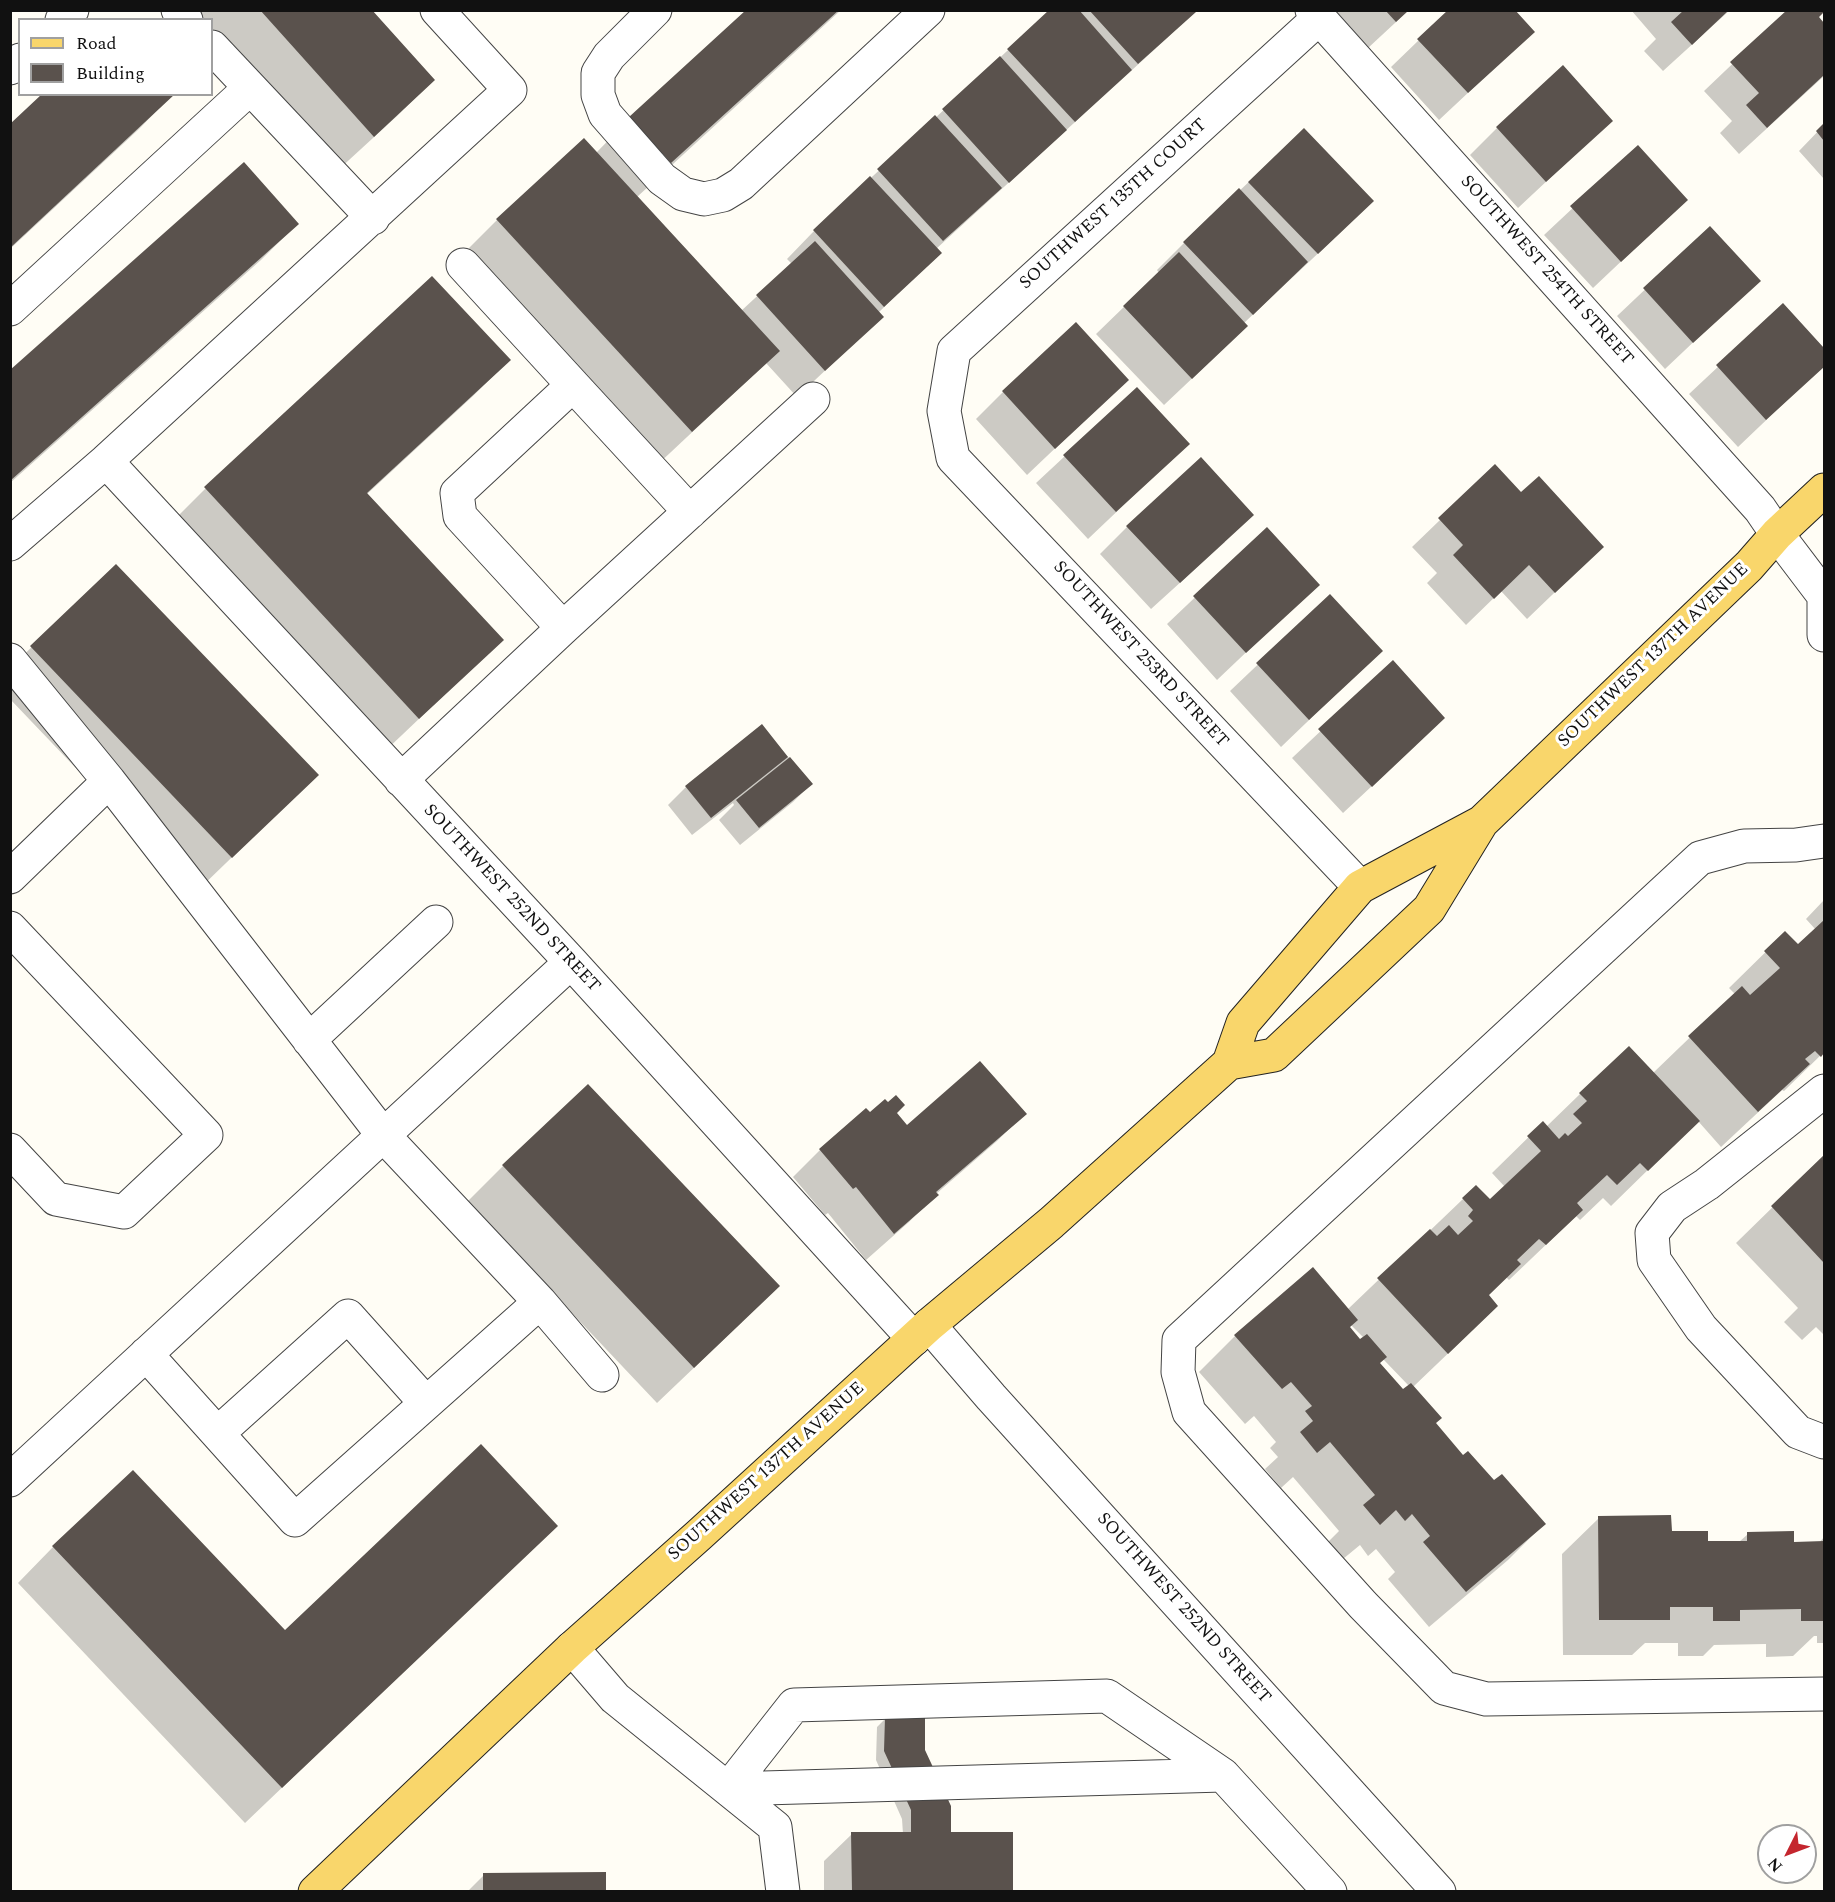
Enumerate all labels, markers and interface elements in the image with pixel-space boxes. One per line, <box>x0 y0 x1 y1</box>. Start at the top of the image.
legend <box>18 18 213 96</box>
text: Road <box>76 30 117 57</box>
text: Building <box>76 60 145 87</box>
street label: SOUTHWEST 135TH COURT <box>1016 115 1212 295</box>
street label: SOUTHWEST 254TH STREET <box>1455 172 1637 370</box>
street label: SOUTHWEST 253RD STREET <box>1048 557 1232 753</box>
street label: SOUTHWEST 137TH AVENUE <box>1554 559 1754 753</box>
street label: SOUTHWEST 252ND STREET <box>418 800 604 998</box>
street label: SOUTHWEST 137TH AVENUE <box>664 1378 870 1566</box>
street label: SOUTHWEST 252ND STREET <box>1091 1509 1275 1709</box>
north arrow <box>1757 1824 1817 1884</box>
text: N <box>1762 1852 1788 1878</box>

